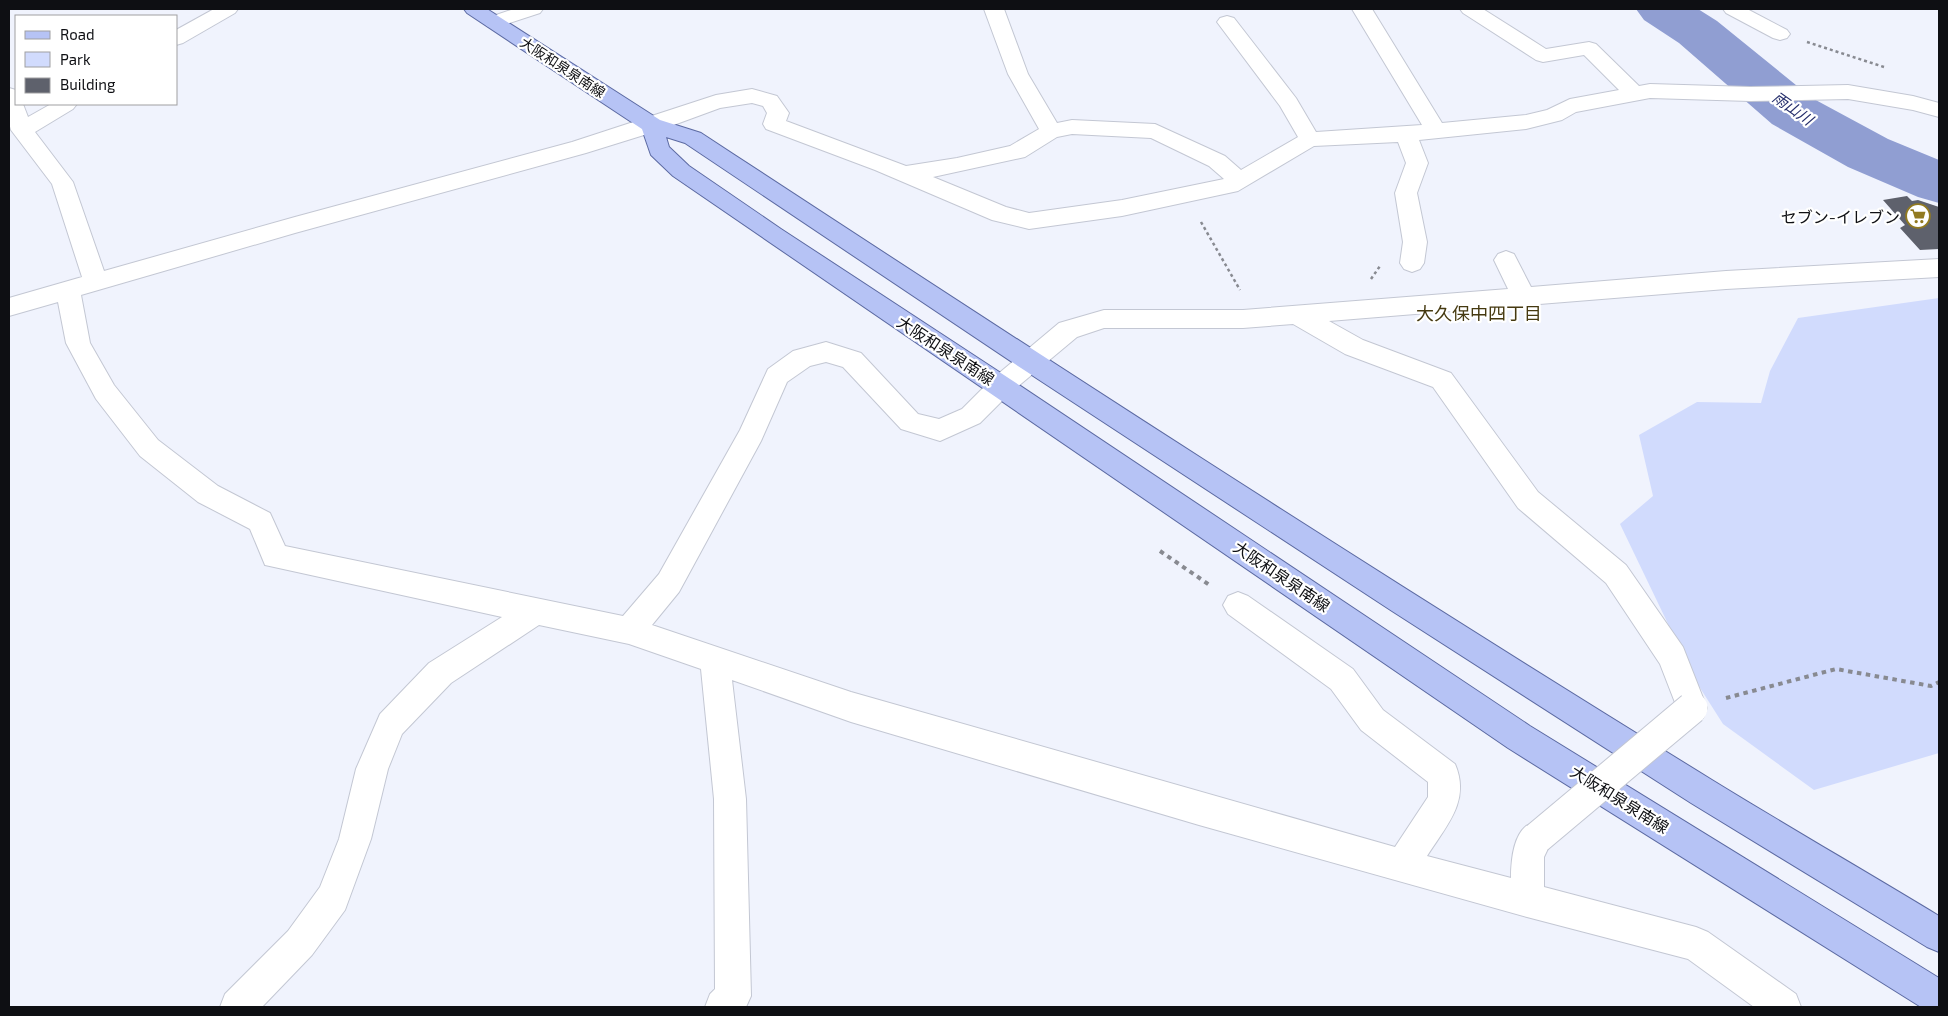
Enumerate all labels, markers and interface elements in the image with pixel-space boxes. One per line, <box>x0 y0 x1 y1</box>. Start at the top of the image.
legend <box>15 15 178 105</box>
text: Road <box>60 25 95 43</box>
street label: 大阪和泉泉南線 <box>517 33 609 101</box>
text: Park <box>60 50 91 68</box>
text: Building <box>60 75 116 93</box>
water label: 雨山川 <box>1769 88 1818 129</box>
supermarket icon: セブン-イレブン <box>1905 203 1931 229</box>
place label: セブン-イレブン <box>1781 207 1900 226</box>
district label: 大久保中四丁目 <box>1416 302 1542 324</box>
street label: 大阪和泉泉南線 <box>894 312 998 388</box>
street label: 大阪和泉泉南線 <box>1230 537 1334 615</box>
street label: 大阪和泉泉南線 <box>1567 761 1673 837</box>

